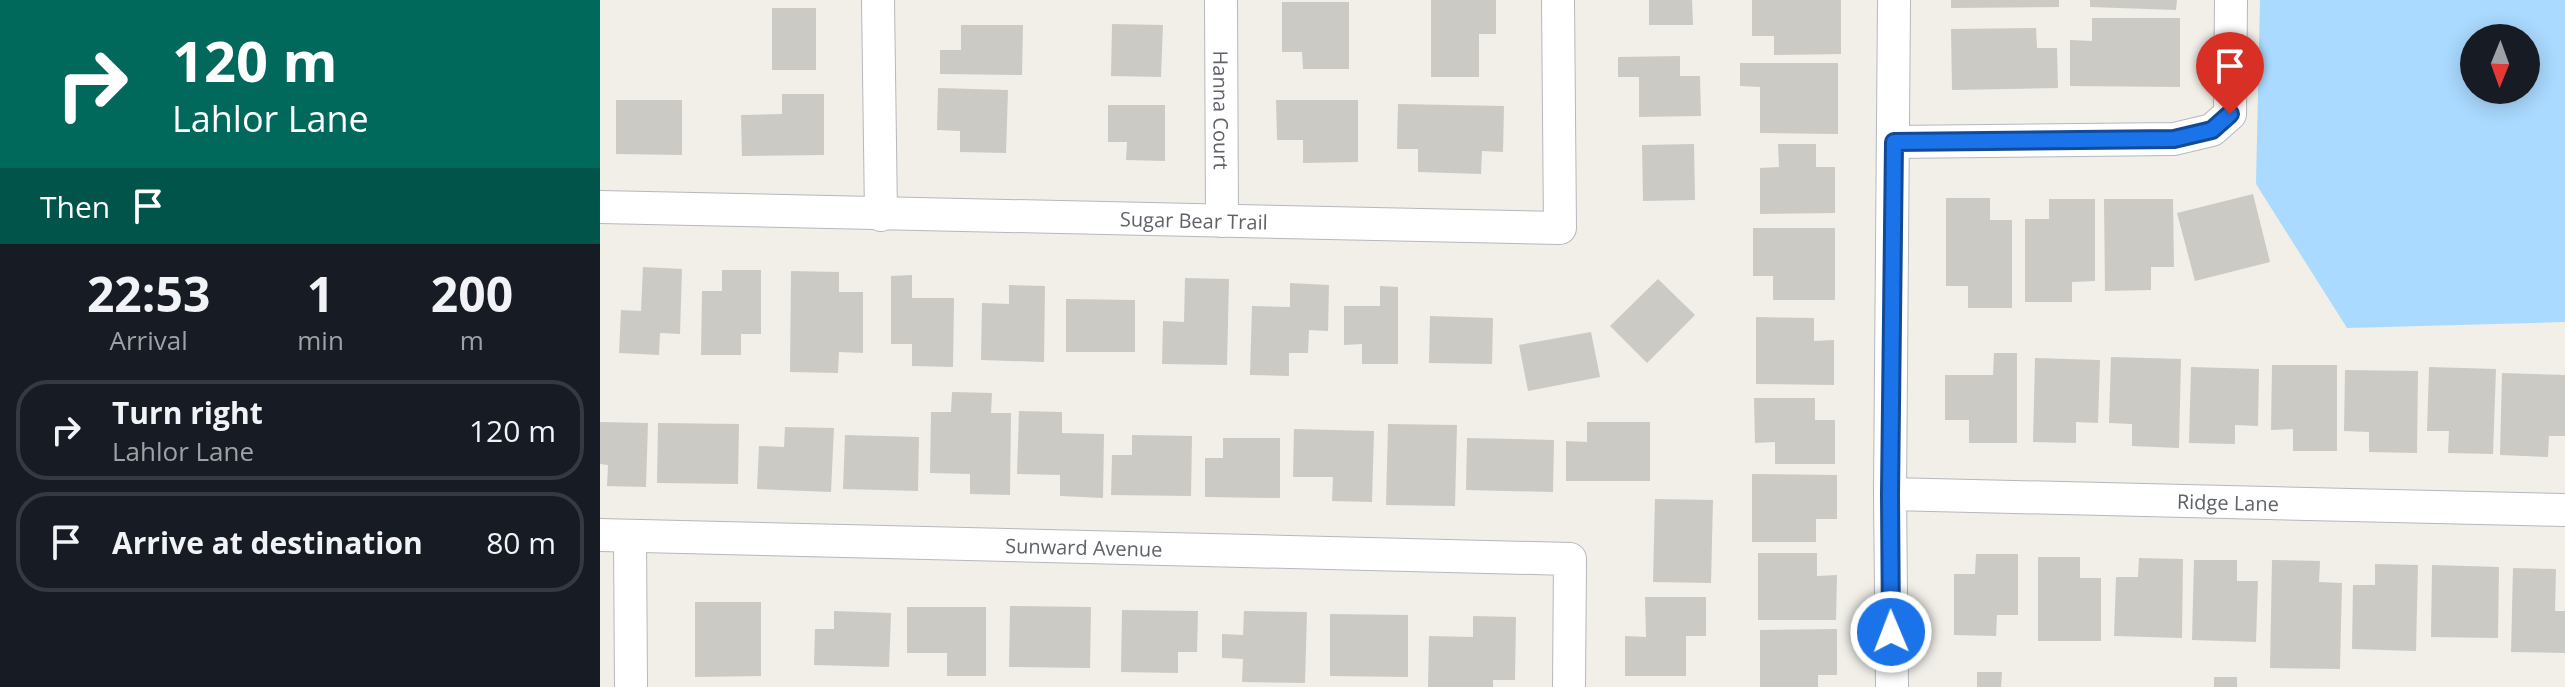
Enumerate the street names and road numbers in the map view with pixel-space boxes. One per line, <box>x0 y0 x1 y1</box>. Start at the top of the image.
street label: Hanna Court <box>1208 50 1235 170</box>
street label: Sugar Bear Trail <box>1120 205 1268 235</box>
street label: Ridge Lane <box>2177 487 2279 517</box>
street label: Sunward Avenue <box>1005 532 1163 562</box>

